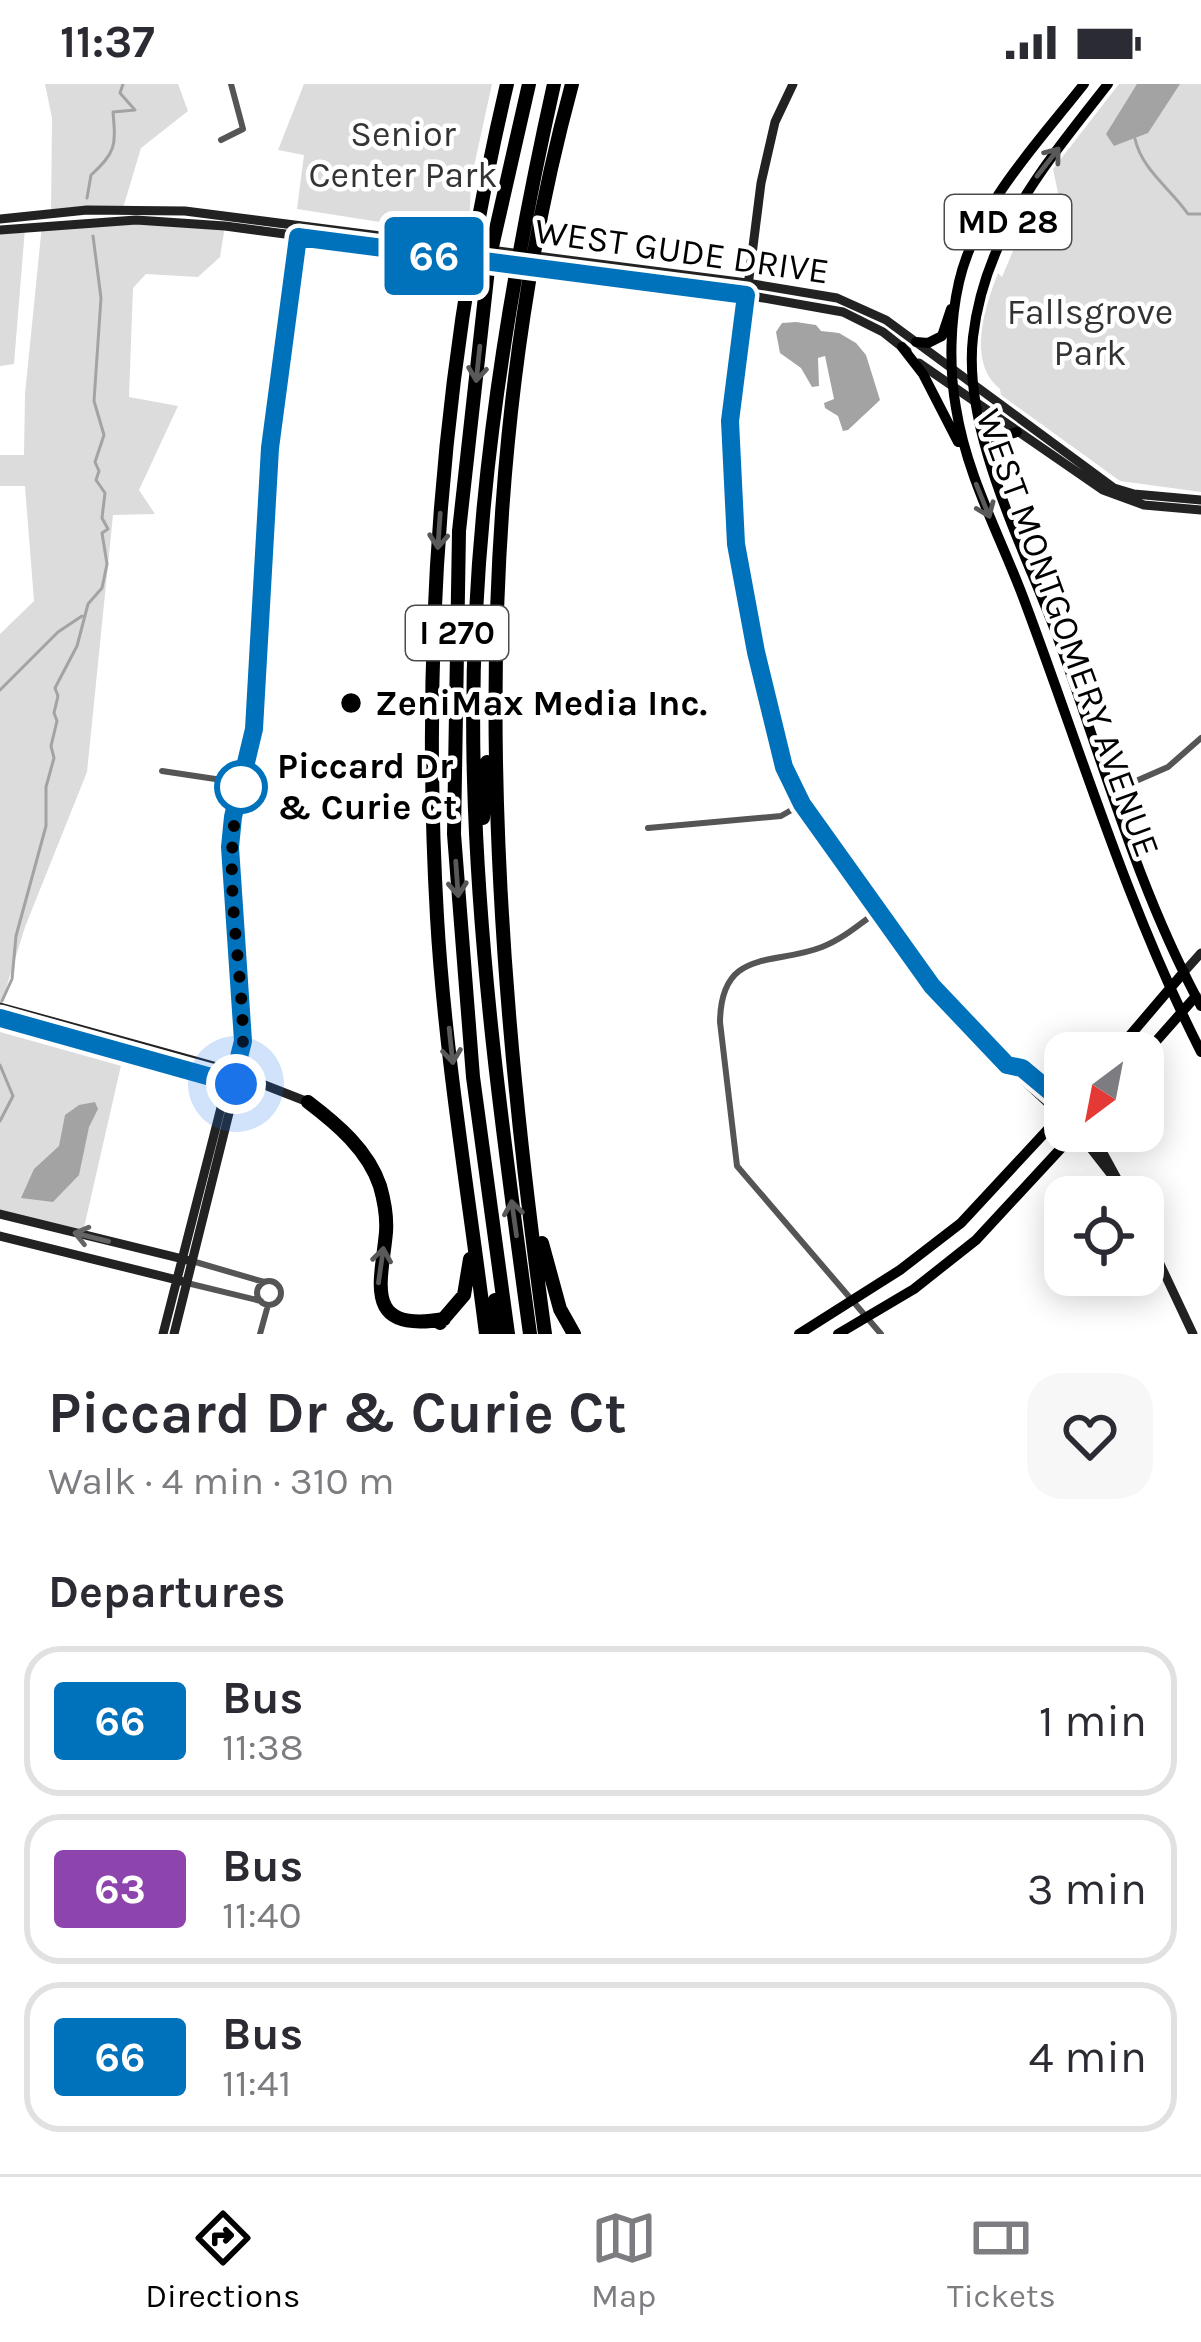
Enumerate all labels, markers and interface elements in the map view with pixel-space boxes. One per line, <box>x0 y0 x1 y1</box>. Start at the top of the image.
text: 11:37 <box>60 16 155 68</box>
park label: Senior Center Park <box>309 113 497 196</box>
one-way arrow <box>1034 146 1061 178</box>
road number: MD 28 <box>945 195 1071 249</box>
street label: WEST GUDE DRIVE <box>532 210 832 292</box>
line badge: 66 <box>380 217 488 295</box>
text: 66 <box>409 231 460 281</box>
park label: Fallsgrove Park <box>1007 291 1173 374</box>
one-way arrow <box>466 344 489 383</box>
street label: WEST MONTGOMERY AVENUE <box>967 404 1169 862</box>
one-way arrow <box>974 481 995 518</box>
one-way arrow <box>428 511 451 550</box>
road number: I 270 <box>406 606 508 660</box>
place label: ZeniMax Media Inc. <box>375 682 707 724</box>
marker: ZeniMax Media Inc. <box>338 690 364 716</box>
place label: Piccard Dr & Curie Ct <box>277 745 457 828</box>
marker: Piccard Dr & Curie Ct <box>216 762 266 812</box>
one-way arrow <box>446 859 469 898</box>
one-way arrow <box>440 1026 462 1065</box>
north arrow <box>1044 1032 1164 1152</box>
map controls <box>1044 1032 1164 1296</box>
your location <box>206 1054 266 1114</box>
button: locate <box>1044 1176 1164 1296</box>
one-way arrow <box>502 1199 525 1238</box>
one-way arrow <box>73 1225 111 1247</box>
one-way arrow <box>370 1246 393 1285</box>
button: heart <box>1027 1373 1153 1499</box>
text: Piccard Dr & Curie Ct <box>48 1380 627 1446</box>
text: Walk · 4 min · 310 m <box>48 1458 394 1504</box>
text: Departures <box>48 1566 285 1618</box>
text: Bus <box>222 1672 303 1724</box>
text: 1 min <box>1039 1695 1147 1747</box>
text: 66 <box>95 1696 146 1746</box>
text: 11:38 <box>222 1724 304 1770</box>
text: Bus <box>222 1840 303 1892</box>
text: 3 min <box>1027 1863 1147 1915</box>
text: 63 <box>94 1864 146 1914</box>
text: 11:40 <box>222 1892 302 1938</box>
text: Bus <box>222 2008 303 2060</box>
text: 4 min <box>1029 2031 1147 2083</box>
text: 66 <box>95 2032 146 2082</box>
text: 11:41 <box>222 2060 291 2106</box>
tab: Directions <box>145 2205 300 2315</box>
tab: Map <box>591 2205 657 2315</box>
tab: Tickets <box>947 2205 1056 2315</box>

